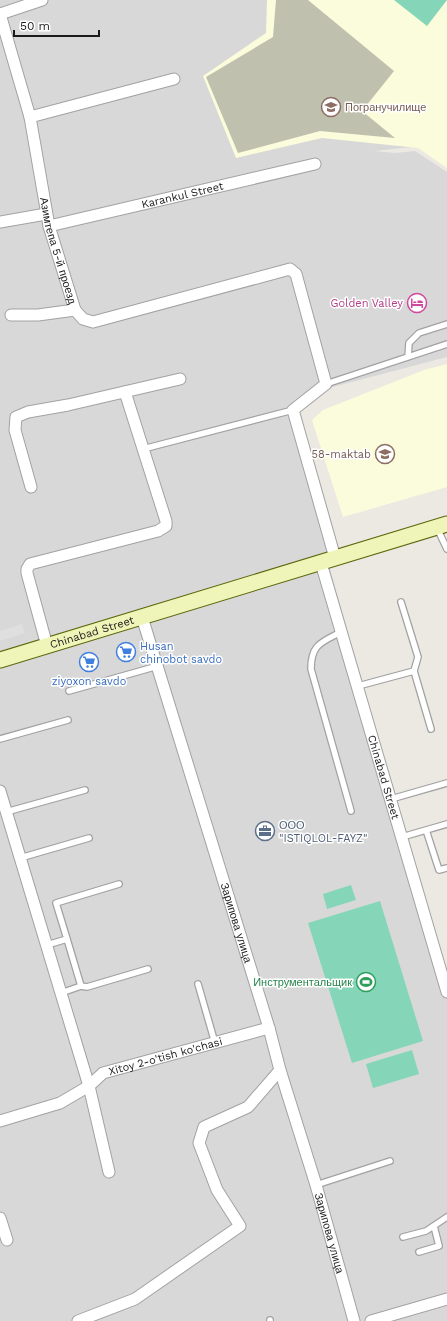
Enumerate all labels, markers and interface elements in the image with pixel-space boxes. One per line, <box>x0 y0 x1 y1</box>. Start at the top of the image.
scale bar <box>14 12 99 38</box>
text: 50 m <box>20 19 50 33</box>
school or university icon: Погранучилище <box>320 96 342 118</box>
place label: Погранучилище <box>345 101 426 114</box>
street label: Karankul Street <box>140 179 225 211</box>
street label: Азимтепа 5-й проезд <box>37 196 79 306</box>
hotel icon: Golden Valley <box>406 292 428 314</box>
place label: Golden Valley <box>330 297 403 310</box>
school or university icon: 58-maktab <box>374 443 396 465</box>
place label: 58-maktab <box>312 448 371 461</box>
street label: Chinabad Street <box>48 613 136 651</box>
place label: Husan chinobot savdo <box>140 640 222 666</box>
supermarket icon: Husan chinobot savdo <box>115 641 137 663</box>
supermarket icon: ziyoxon savdo <box>78 651 100 673</box>
place label: ziyoxon savdo <box>52 675 126 688</box>
street label: Chinabad Street <box>365 733 402 821</box>
place label: ООО "ISTIQLOL-FAYZ" <box>279 819 367 845</box>
office icon: ООО "ISTIQLOL-FAYZ" <box>254 820 276 842</box>
street label: Зарипова улица <box>218 881 255 965</box>
sports icon: Инструментальщик <box>355 971 377 993</box>
place label: Инструментальщик <box>253 976 352 989</box>
street label: Xitoy 2-o'tish ko'chasi <box>107 1035 224 1078</box>
street label: Зарипова улица <box>312 1191 347 1276</box>

